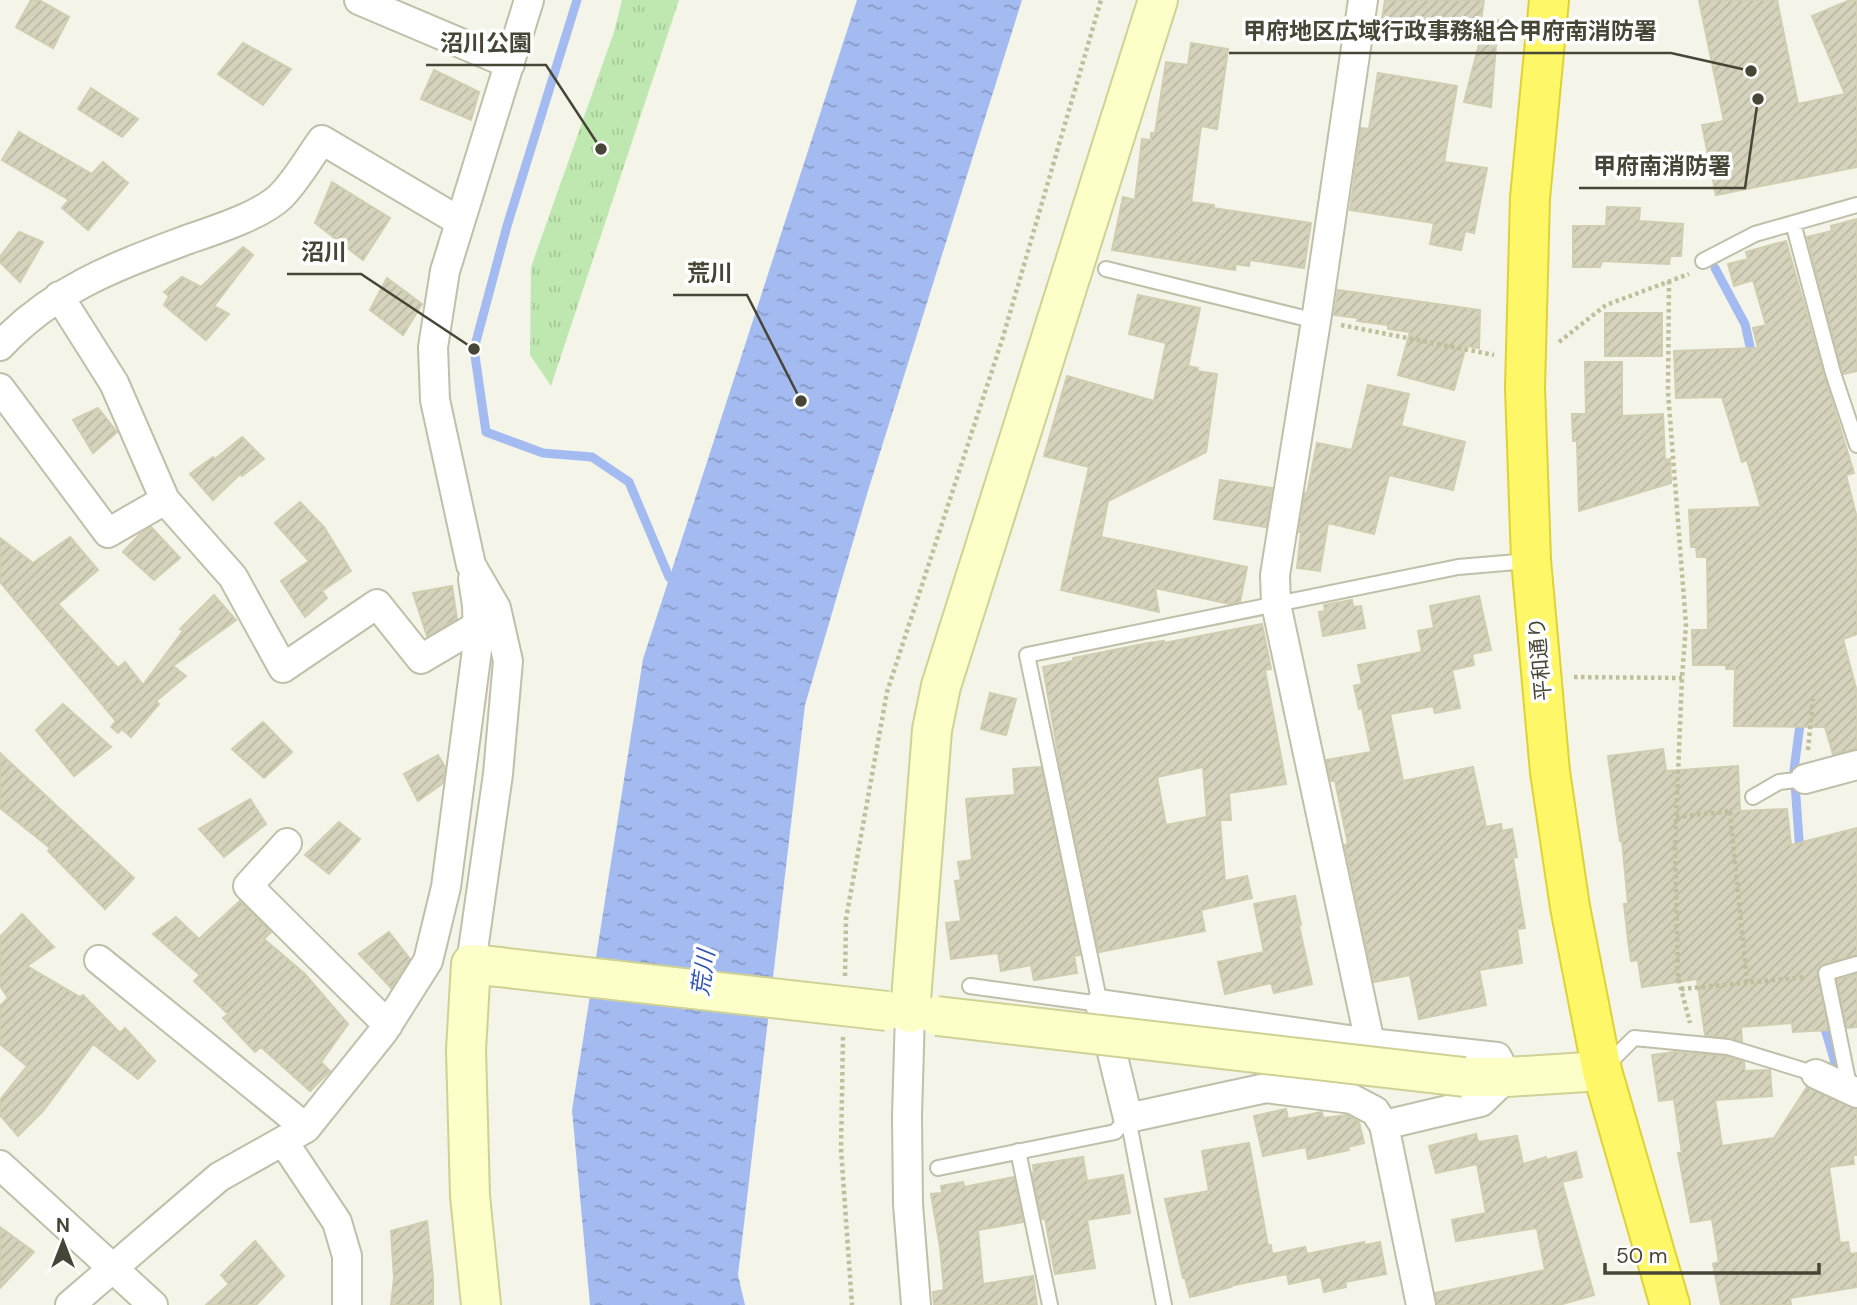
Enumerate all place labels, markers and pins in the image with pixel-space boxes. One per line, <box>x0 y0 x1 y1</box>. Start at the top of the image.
callout: 甲府地区広域行政事務組合甲府南消防署 <box>1229 9 1671 53</box>
callout: 沼川公園 <box>426 21 546 65</box>
callout: 甲府南消防署 <box>1579 144 1745 188</box>
callout: 沼川 <box>287 230 361 274</box>
callout: 荒川 <box>673 251 747 295</box>

